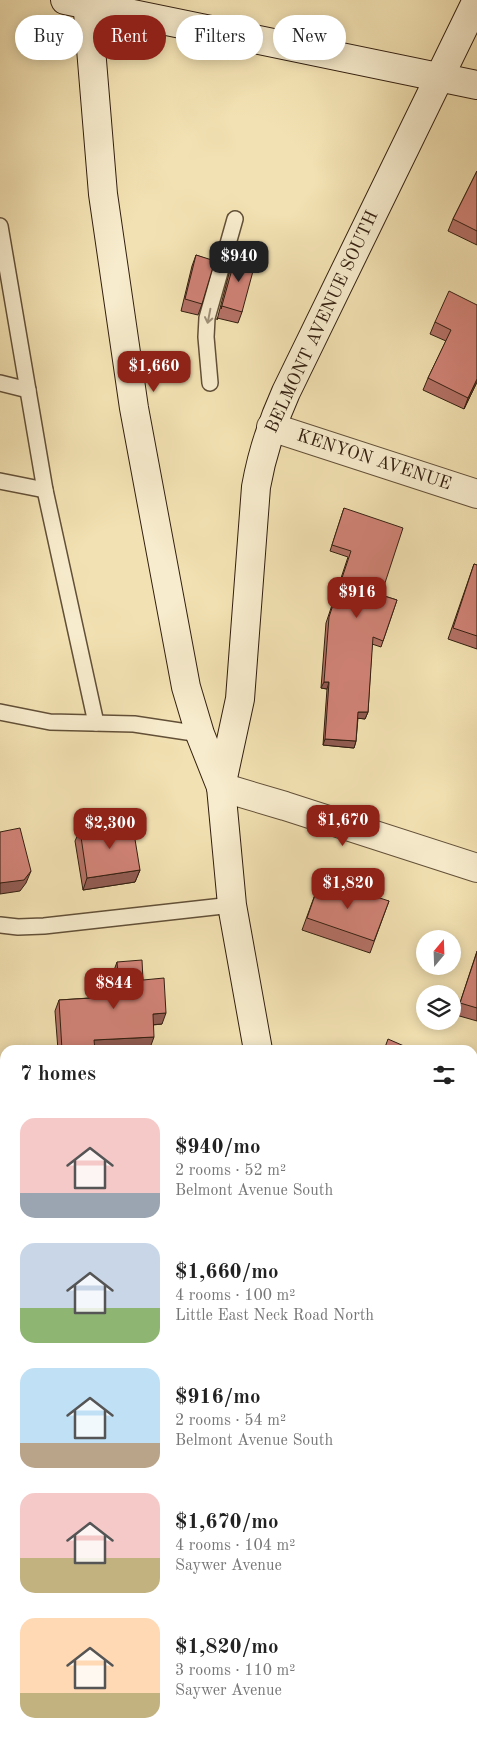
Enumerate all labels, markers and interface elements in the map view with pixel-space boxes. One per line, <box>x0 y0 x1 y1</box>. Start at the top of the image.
chip: Buy <box>15 15 83 60</box>
chip: Rent <box>93 15 166 60</box>
chip: Filters <box>176 15 263 60</box>
chip: New <box>273 15 346 60</box>
street label: BELMONT AVENUE SOUTH <box>262 208 382 436</box>
pin: $940 <box>209 240 269 283</box>
text: $940 <box>220 249 258 265</box>
one-way arrow <box>203 308 213 324</box>
pin: $1,660 <box>113 350 195 393</box>
text: $1,660 <box>129 359 179 375</box>
street label: KENYON AVENUE <box>295 427 453 493</box>
pin: $916 <box>327 576 387 619</box>
text: $916 <box>338 585 376 601</box>
pin: $1,670 <box>302 804 384 847</box>
pin: $2,300 <box>69 808 151 850</box>
text: $1,670 <box>318 813 368 829</box>
text: $2,300 <box>85 816 135 832</box>
pin: $1,820 <box>307 868 389 910</box>
text: $1,820 <box>323 876 373 892</box>
north arrow <box>416 930 461 975</box>
map controls <box>416 930 461 1030</box>
pin: $844 <box>84 968 144 1010</box>
text: $844 <box>95 976 133 992</box>
button: layers <box>416 985 461 1030</box>
icon: filters <box>430 1061 458 1089</box>
text: 7 homes <box>20 1064 96 1085</box>
text: $940/mo <box>175 1137 261 1158</box>
icon: home <box>60 1138 120 1198</box>
text: 2 rooms · 52 m² <box>175 1163 286 1179</box>
text: Belmont Avenue South <box>175 1183 333 1199</box>
text: $1,660/mo <box>175 1262 279 1283</box>
icon: home <box>60 1263 120 1323</box>
text: 4 rooms · 100 m² <box>175 1288 295 1304</box>
text: Little East Neck Road North <box>175 1308 374 1324</box>
text: $916/mo <box>175 1387 261 1408</box>
icon: home <box>60 1388 120 1448</box>
text: 2 rooms · 54 m² <box>175 1413 286 1429</box>
text: Belmont Avenue South <box>175 1433 333 1449</box>
text: $1,670/mo <box>175 1512 279 1533</box>
icon: home <box>60 1513 120 1573</box>
text: 4 rooms · 104 m² <box>175 1538 295 1554</box>
text: Saywer Avenue <box>175 1558 282 1574</box>
text: $1,820/mo <box>175 1637 279 1658</box>
icon: home <box>60 1638 120 1698</box>
text: 3 rooms · 110 m² <box>175 1663 295 1679</box>
text: Saywer Avenue <box>175 1683 282 1699</box>

